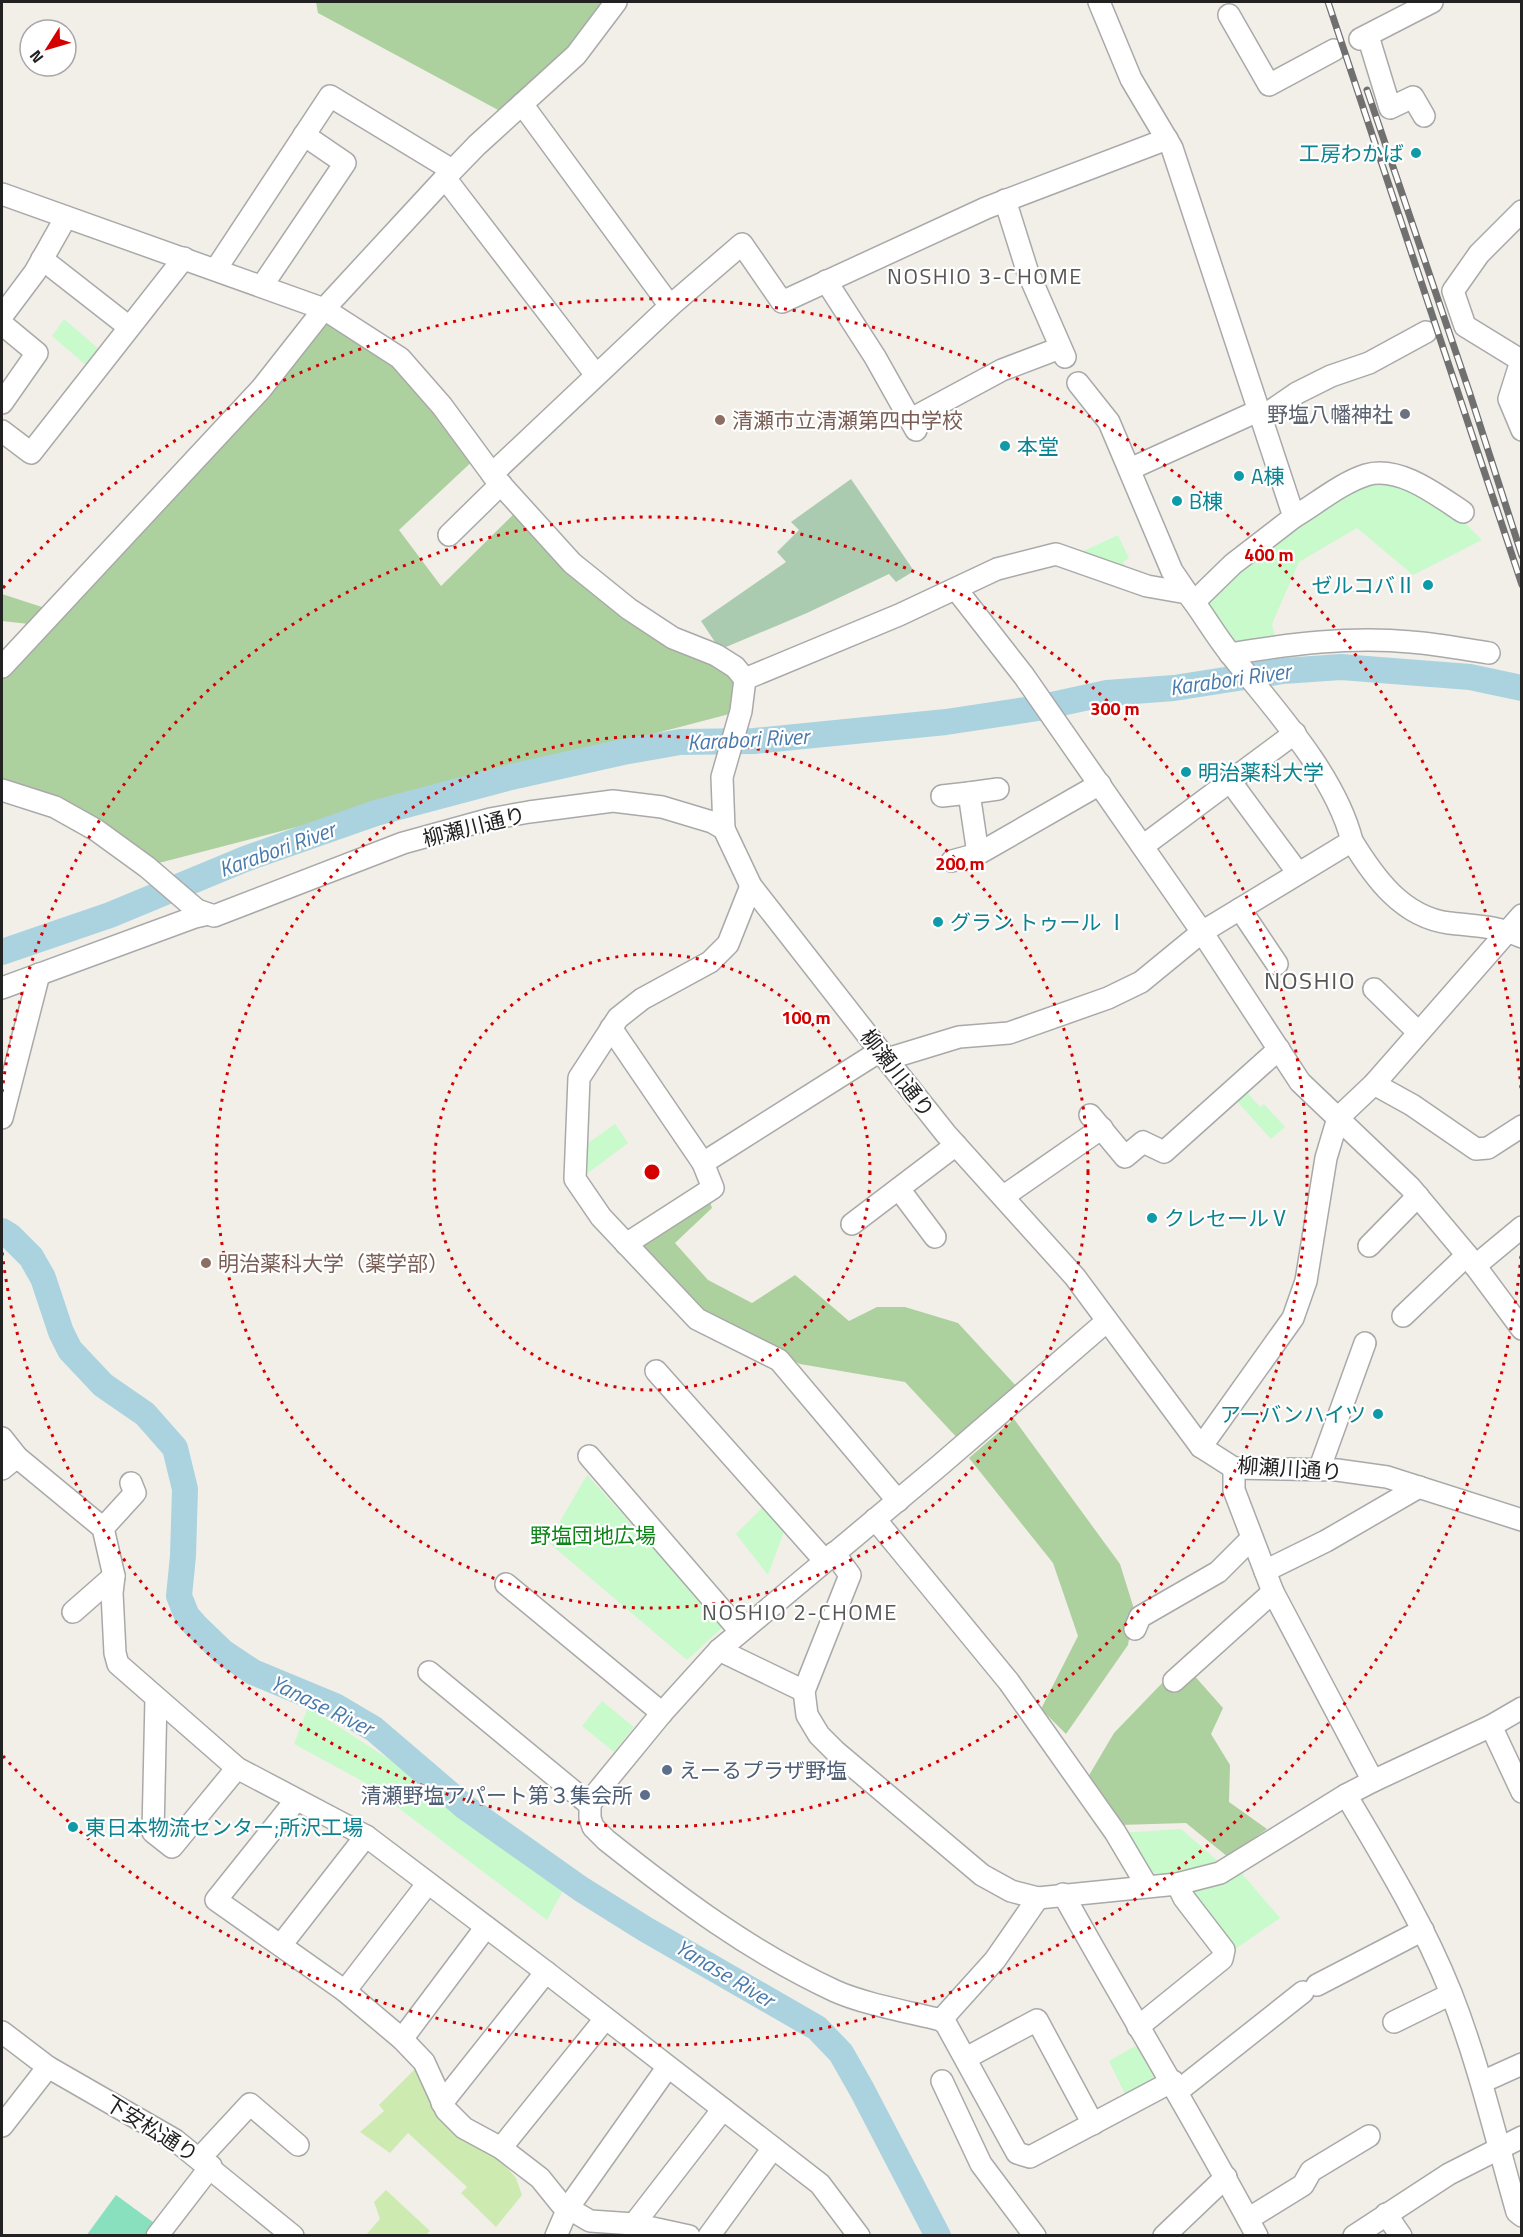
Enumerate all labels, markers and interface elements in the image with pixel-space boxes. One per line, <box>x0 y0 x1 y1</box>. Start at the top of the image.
north arrow <box>18 18 78 78</box>
text: N <box>23 45 49 69</box>
place label: 工房わかば <box>1299 137 1404 169</box>
marker: 工房わかば <box>1409 146 1423 160</box>
district label: NOSHIO 3-CHOME <box>887 259 1083 293</box>
place label: 野塩八幡神社 <box>1267 398 1393 430</box>
place label: 清瀬市立清瀬第四中学校 <box>732 404 963 436</box>
marker: 野塩八幡神社 <box>1398 407 1412 421</box>
marker: 清瀬市立清瀬第四中学校 <box>713 413 727 427</box>
place label: 本堂 <box>1017 430 1059 462</box>
marker: 本堂 <box>998 439 1012 453</box>
place label: A棟 <box>1251 460 1285 492</box>
marker: A棟 <box>1232 469 1246 483</box>
place label: B棟 <box>1189 485 1223 517</box>
marker: B棟 <box>1170 494 1184 508</box>
text: 400 m <box>1244 541 1294 568</box>
place label: ゼルコバⅡ <box>1311 569 1416 601</box>
marker: ゼルコバⅡ <box>1421 578 1435 592</box>
water label: Karabori River <box>1167 653 1296 704</box>
text: 300 m <box>1090 695 1140 722</box>
water label: Karabori River <box>686 719 813 759</box>
place label: 明治薬科大学 <box>1198 756 1324 788</box>
marker: 明治薬科大学 <box>1179 765 1193 779</box>
street label: 柳瀬川通り <box>419 798 529 854</box>
water label: Karabori River <box>214 811 343 886</box>
text: 200 m <box>935 850 985 877</box>
place label: グラン トゥール Ⅰ <box>950 906 1127 938</box>
marker: グラン トゥール Ⅰ <box>931 915 945 929</box>
district label: NOSHIO <box>1264 962 1356 998</box>
text: 100 m <box>781 1004 831 1031</box>
street label: 柳瀬川通り <box>853 1022 943 1124</box>
centre of rings <box>642 1162 662 1182</box>
place label: クレセールⅤ <box>1164 1202 1290 1234</box>
marker: クレセールⅤ <box>1145 1211 1159 1225</box>
place label: 明治薬科大学（薬学部） <box>218 1247 449 1279</box>
marker: 明治薬科大学（薬学部） <box>199 1256 213 1270</box>
place label: アーバンハイツ <box>1220 1398 1366 1430</box>
marker: アーバンハイツ <box>1371 1407 1385 1421</box>
street label: 柳瀬川通り <box>1237 1448 1343 1488</box>
park label: 野塩団地広場 <box>530 1519 656 1551</box>
district label: NOSHIO 2-CHOME <box>702 1595 898 1629</box>
water label: Yanase River <box>265 1665 382 1746</box>
place label: えーるプラザ野塩 <box>679 1754 847 1786</box>
marker: えーるプラザ野塩 <box>660 1763 674 1777</box>
place label: 清瀬野塩アパート第３集会所 <box>360 1779 633 1811</box>
marker: 清瀬野塩アパート第３集会所 <box>638 1788 652 1802</box>
place label: 東日本物流センター;所沢工場 <box>85 1811 363 1843</box>
marker: 東日本物流センター;所沢工場 <box>66 1820 80 1834</box>
water label: Yanase River <box>669 1930 784 2018</box>
street label: 下安松通り <box>99 2087 205 2169</box>

